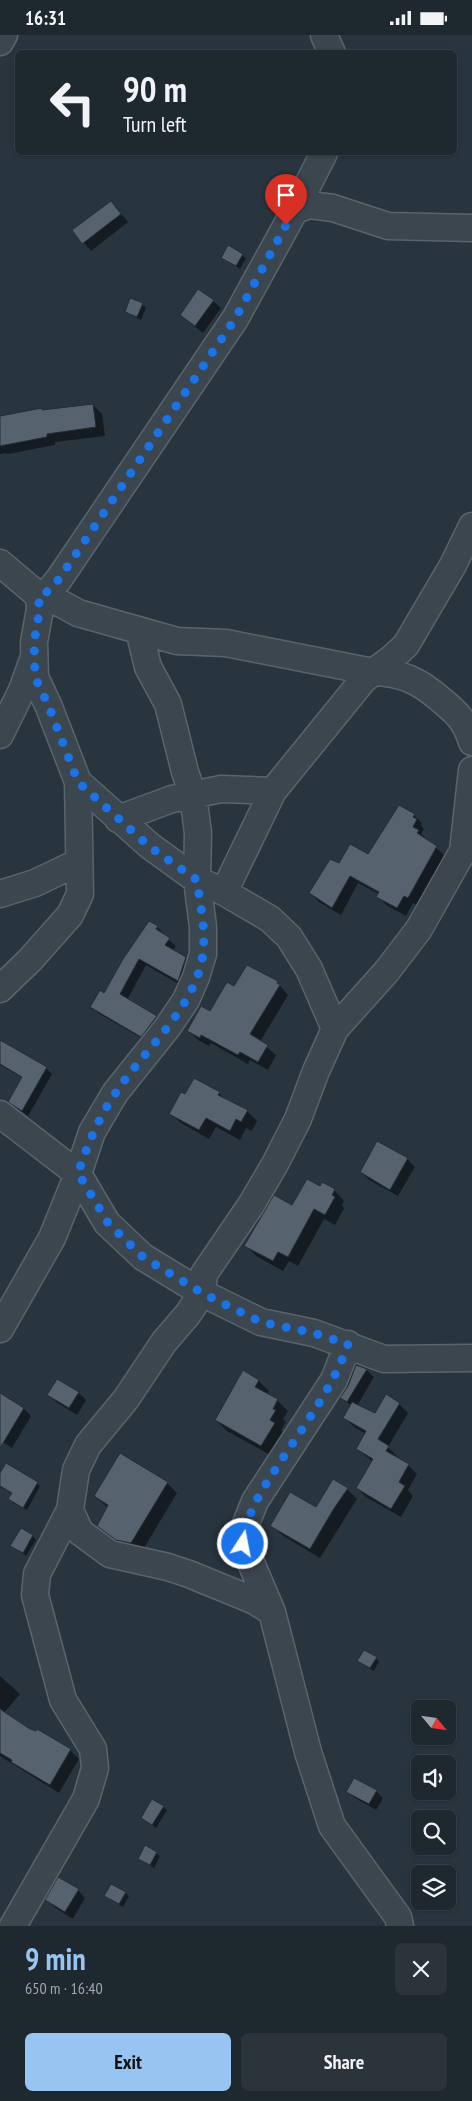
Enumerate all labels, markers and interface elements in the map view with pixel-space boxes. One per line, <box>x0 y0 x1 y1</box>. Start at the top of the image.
text: 16:31 <box>25 6 66 30</box>
text: 90 m <box>123 66 187 112</box>
icon: left <box>40 70 105 135</box>
text: Turn left <box>123 110 187 138</box>
pin <box>265 174 307 225</box>
icon: arrive <box>272 181 300 209</box>
position arrow <box>216 1517 268 1569</box>
north arrow <box>411 1700 456 1745</box>
map controls <box>411 1700 456 1910</box>
button: sound <box>411 1755 456 1800</box>
button: search <box>411 1810 456 1855</box>
button: layers <box>411 1865 456 1910</box>
text: 9 min <box>25 1939 86 1978</box>
button: close <box>395 1943 447 1995</box>
text: 650 m · 16:40 <box>25 1978 103 1998</box>
button: Exit <box>25 2033 231 2091</box>
button: Share <box>241 2033 447 2091</box>

